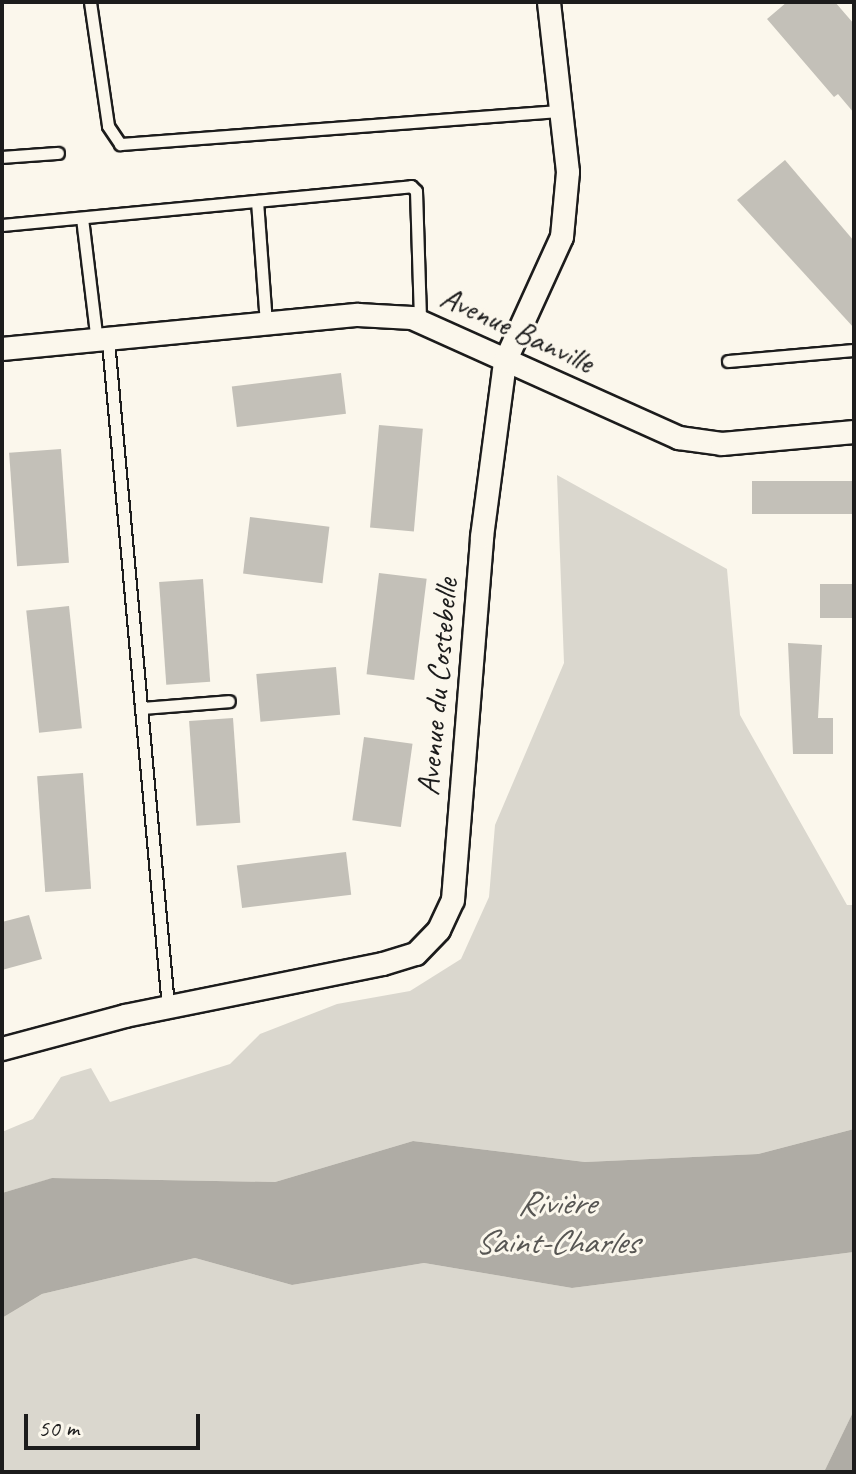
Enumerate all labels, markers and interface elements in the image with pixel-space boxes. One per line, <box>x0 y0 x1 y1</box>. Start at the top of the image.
street label: Avenue Banville <box>435 278 599 382</box>
street label: Avenue du Costebelle <box>409 577 467 797</box>
water label: Rivière Saint-Charles <box>475 1182 637 1262</box>
scale bar <box>28 1398 204 1448</box>
text: 50 m <box>38 1413 79 1443</box>

